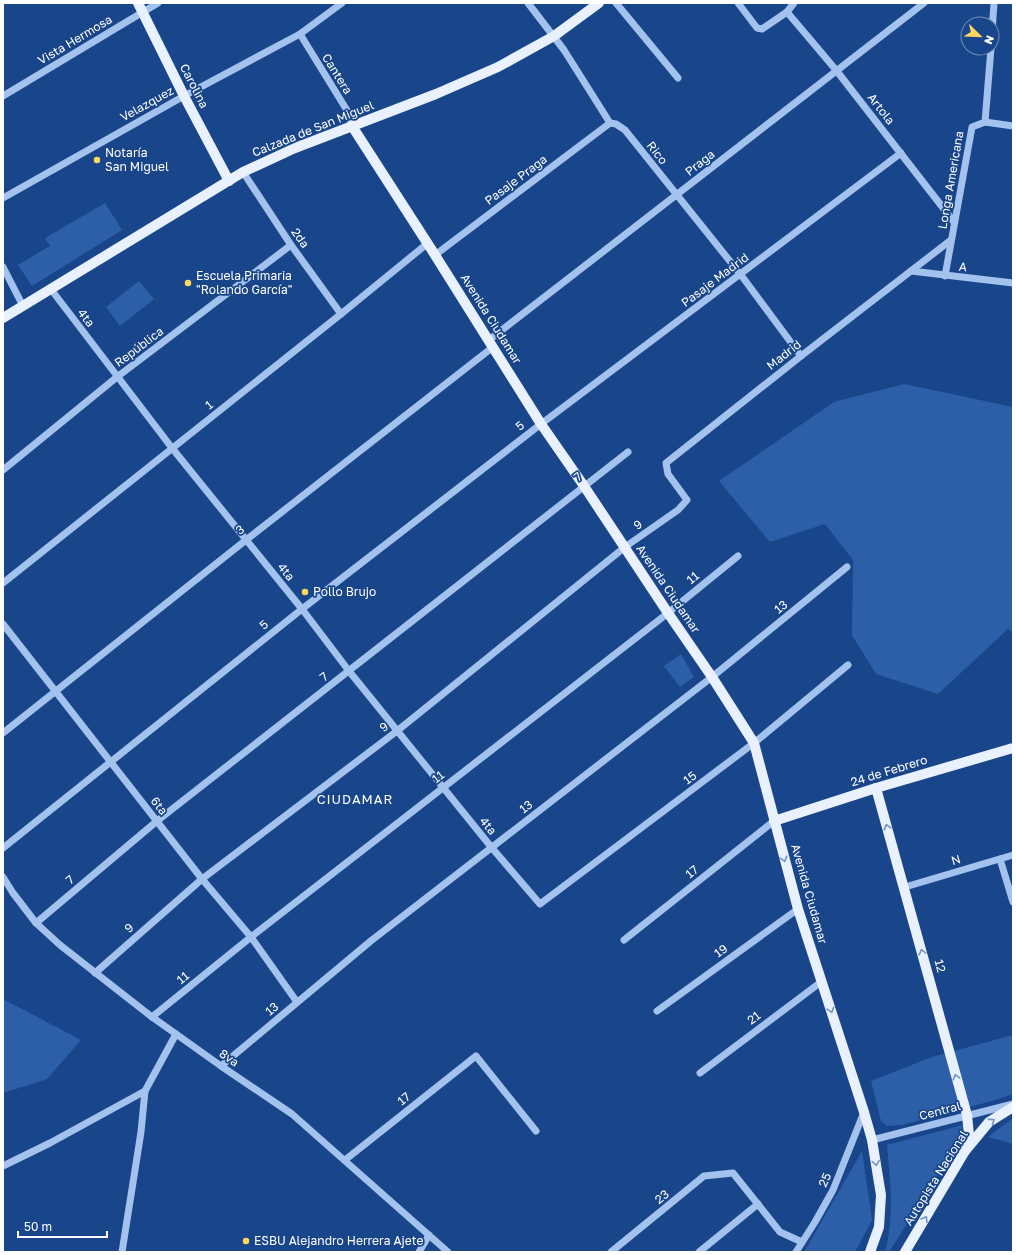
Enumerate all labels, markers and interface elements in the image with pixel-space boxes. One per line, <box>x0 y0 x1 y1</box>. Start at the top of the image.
street label: Vista Hermosa <box>35 12 115 68</box>
north arrow <box>960 16 1000 56</box>
text: N <box>982 34 997 46</box>
street label: Cantera <box>319 51 356 97</box>
street label: Carolina <box>177 61 212 111</box>
street label: Velazquez <box>117 83 176 124</box>
street label: Artola <box>865 90 898 127</box>
street label: Calzada de San Miguel <box>250 97 376 160</box>
street label: Longa Americana <box>934 130 967 230</box>
street label: Rico <box>644 138 671 167</box>
place label: Notaría San Miguel <box>105 145 169 174</box>
street label: Praga <box>682 146 717 179</box>
street label: Pasaje Praga <box>482 151 550 208</box>
marker: Notaría San Miguel <box>92 155 102 165</box>
street label: 2da <box>288 225 313 251</box>
street label: Pasaje Madrid <box>678 249 751 310</box>
street label: A <box>958 259 968 274</box>
place label: Escuela Primaria "Rolando García" <box>196 268 292 297</box>
street label: Avenida Ciudamar <box>458 271 525 367</box>
marker: Escuela Primaria "Rolando García" <box>183 278 193 288</box>
street label: 4ta <box>75 306 98 330</box>
street label: República <box>111 323 166 370</box>
street label: Madrid <box>763 336 804 373</box>
street label: 1 <box>202 397 216 412</box>
street label: 5 <box>512 418 527 434</box>
street label: 7 <box>571 469 585 484</box>
street label: 9 <box>630 516 645 533</box>
street label: 3 <box>232 522 247 538</box>
street label: Avenida Ciudamar <box>633 542 704 636</box>
street label: 4ta <box>275 560 298 584</box>
street label: 11 <box>683 568 702 587</box>
place label: Pollo Brujo <box>313 584 376 599</box>
marker: Pollo Brujo <box>300 587 310 597</box>
street label: 13 <box>771 597 790 616</box>
street label: 5 <box>256 617 271 633</box>
street label: 7 <box>317 669 331 684</box>
street label: 9 <box>376 718 391 735</box>
street label: 24 de Febrero <box>849 752 929 789</box>
street label: 11 <box>428 767 447 786</box>
street label: 15 <box>680 768 699 787</box>
district label: CIUDAMAR <box>317 791 393 807</box>
street label: 6ta <box>148 794 171 818</box>
street label: 13 <box>516 797 535 816</box>
street label: 4ta <box>477 814 500 838</box>
one-way arrow <box>884 823 892 830</box>
street label: Avenida Ciudamar <box>788 842 831 946</box>
street label: N <box>949 851 962 868</box>
one-way arrow <box>780 855 788 862</box>
street label: 17 <box>682 862 701 881</box>
street label: 7 <box>62 872 77 887</box>
street label: 9 <box>121 920 136 936</box>
street label: 19 <box>711 941 730 961</box>
one-way arrow <box>918 949 927 956</box>
street label: 12 <box>932 958 949 974</box>
street label: 11 <box>173 968 192 987</box>
street label: 13 <box>262 999 281 1018</box>
one-way arrow <box>826 1006 834 1013</box>
street label: 21 <box>744 1008 763 1027</box>
street label: 8va <box>217 1046 242 1070</box>
one-way arrow <box>953 1074 961 1080</box>
street label: 17 <box>394 1089 413 1108</box>
street label: Central <box>917 1098 962 1123</box>
one-way arrow <box>987 1119 994 1126</box>
street label: Autopista Nacional <box>900 1127 971 1228</box>
one-way arrow <box>871 1160 880 1166</box>
street label: 25 <box>815 1170 834 1189</box>
street label: 23 <box>652 1186 672 1207</box>
scale bar <box>18 1213 107 1239</box>
one-way arrow <box>920 1216 927 1223</box>
text: 50 m <box>24 1219 52 1234</box>
place label: ESBU Alejandro Herrera Ajete <box>254 1233 423 1248</box>
marker: ESBU Alejandro Herrera Ajete <box>241 1236 251 1246</box>

